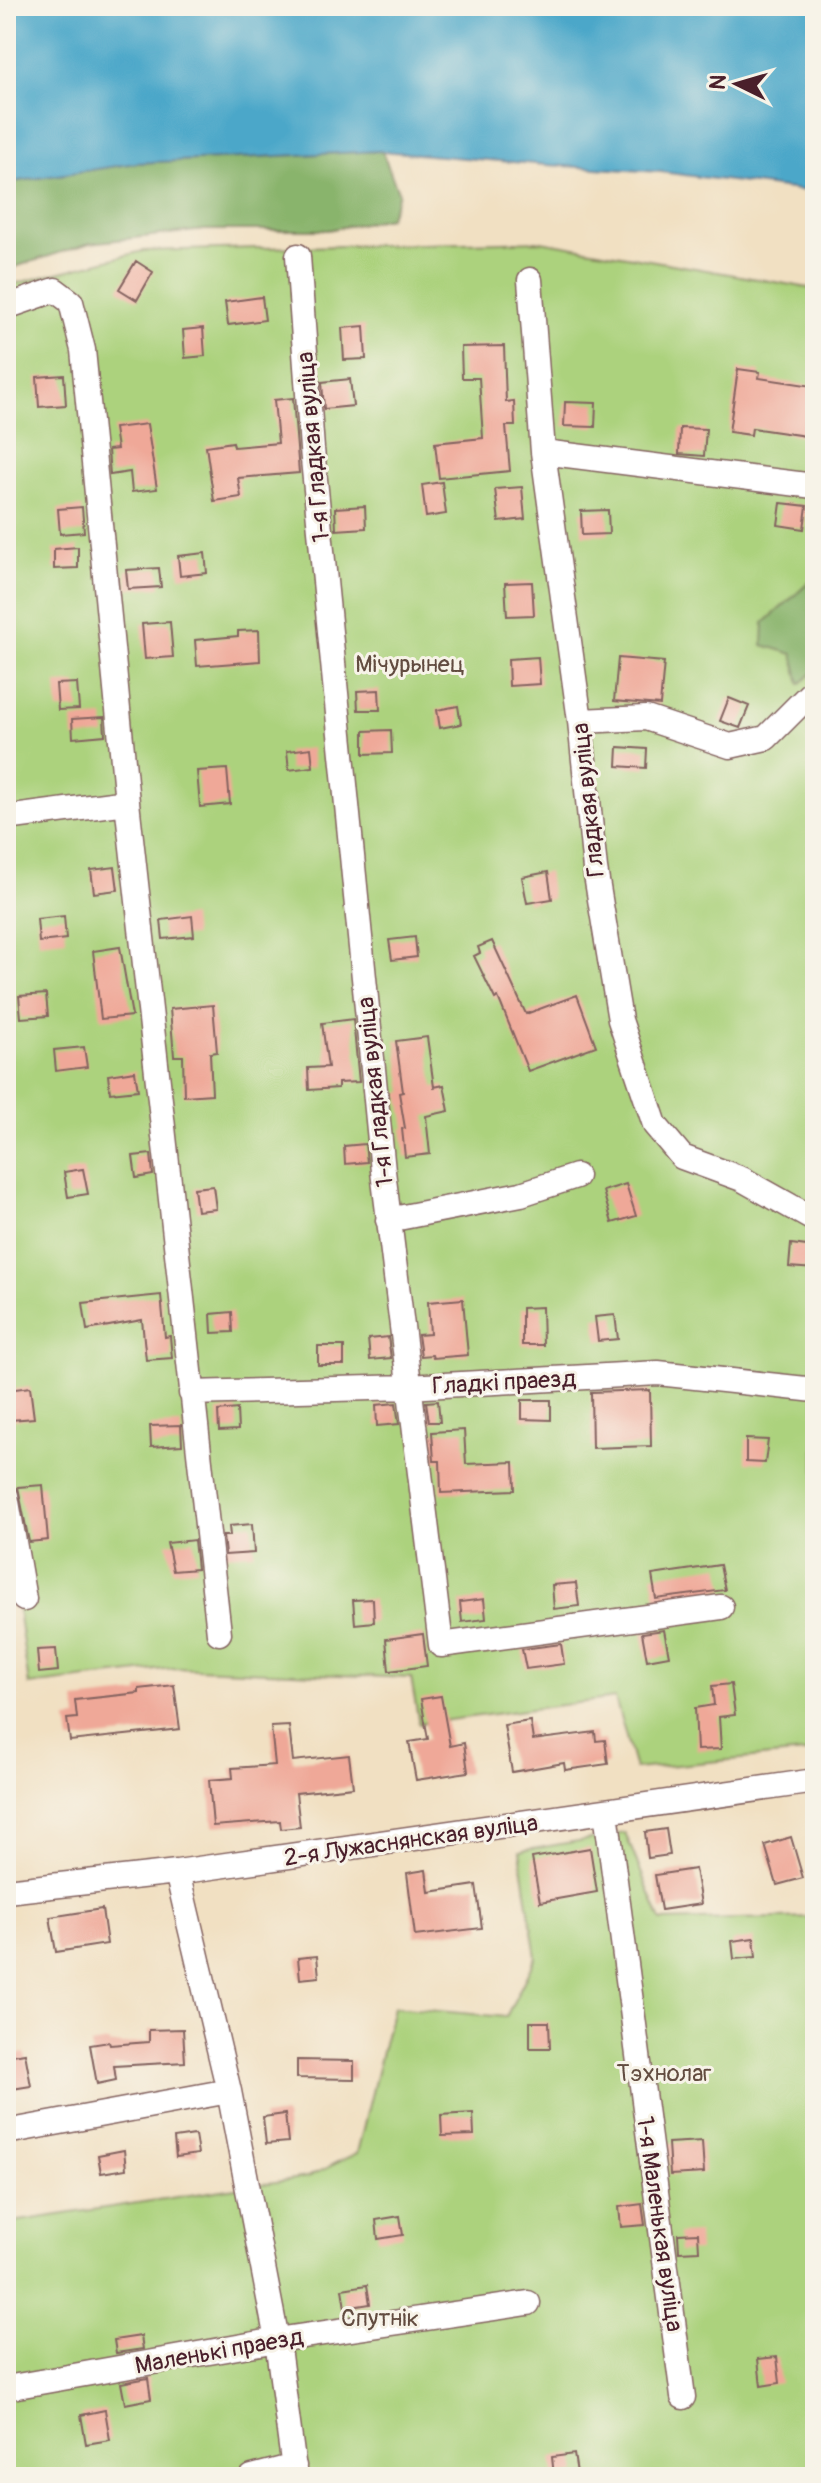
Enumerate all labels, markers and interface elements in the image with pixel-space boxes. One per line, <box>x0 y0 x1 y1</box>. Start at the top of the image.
north arrow <box>697 44 777 124</box>
text: N <box>703 74 733 91</box>
street label: 1-я Гладкая вуліца <box>291 351 336 543</box>
park label: Мічурынец <box>355 650 465 679</box>
street label: Гладкая вуліца <box>566 721 611 878</box>
street label: 1-я Гладкая вуліца <box>351 995 400 1188</box>
street label: Гладкі праезд <box>431 1364 577 1401</box>
street label: 2-я Лужаснянская вуліца <box>282 1808 540 1873</box>
park label: Тэхнолаг <box>616 2059 712 2088</box>
street label: 1-я Маленькая вуліца <box>630 2115 689 2334</box>
park label: Спутнік <box>341 2304 419 2333</box>
street label: Маленькі праезд <box>133 2322 306 2381</box>

